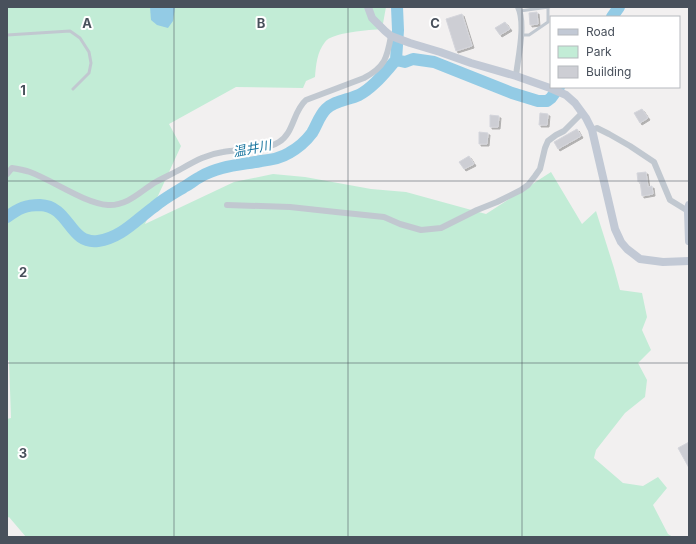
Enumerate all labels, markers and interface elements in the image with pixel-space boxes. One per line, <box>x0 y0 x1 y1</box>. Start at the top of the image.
text: A <box>82 15 92 31</box>
text: B <box>257 15 266 31</box>
text: C <box>430 15 440 31</box>
legend <box>550 16 680 88</box>
text: Road <box>586 24 615 39</box>
text: Park <box>586 44 612 59</box>
text: Building <box>586 64 631 79</box>
text: 1 <box>20 82 26 98</box>
water label: 温井川 <box>231 136 275 160</box>
text: 2 <box>19 264 27 280</box>
text: 3 <box>19 445 27 461</box>

